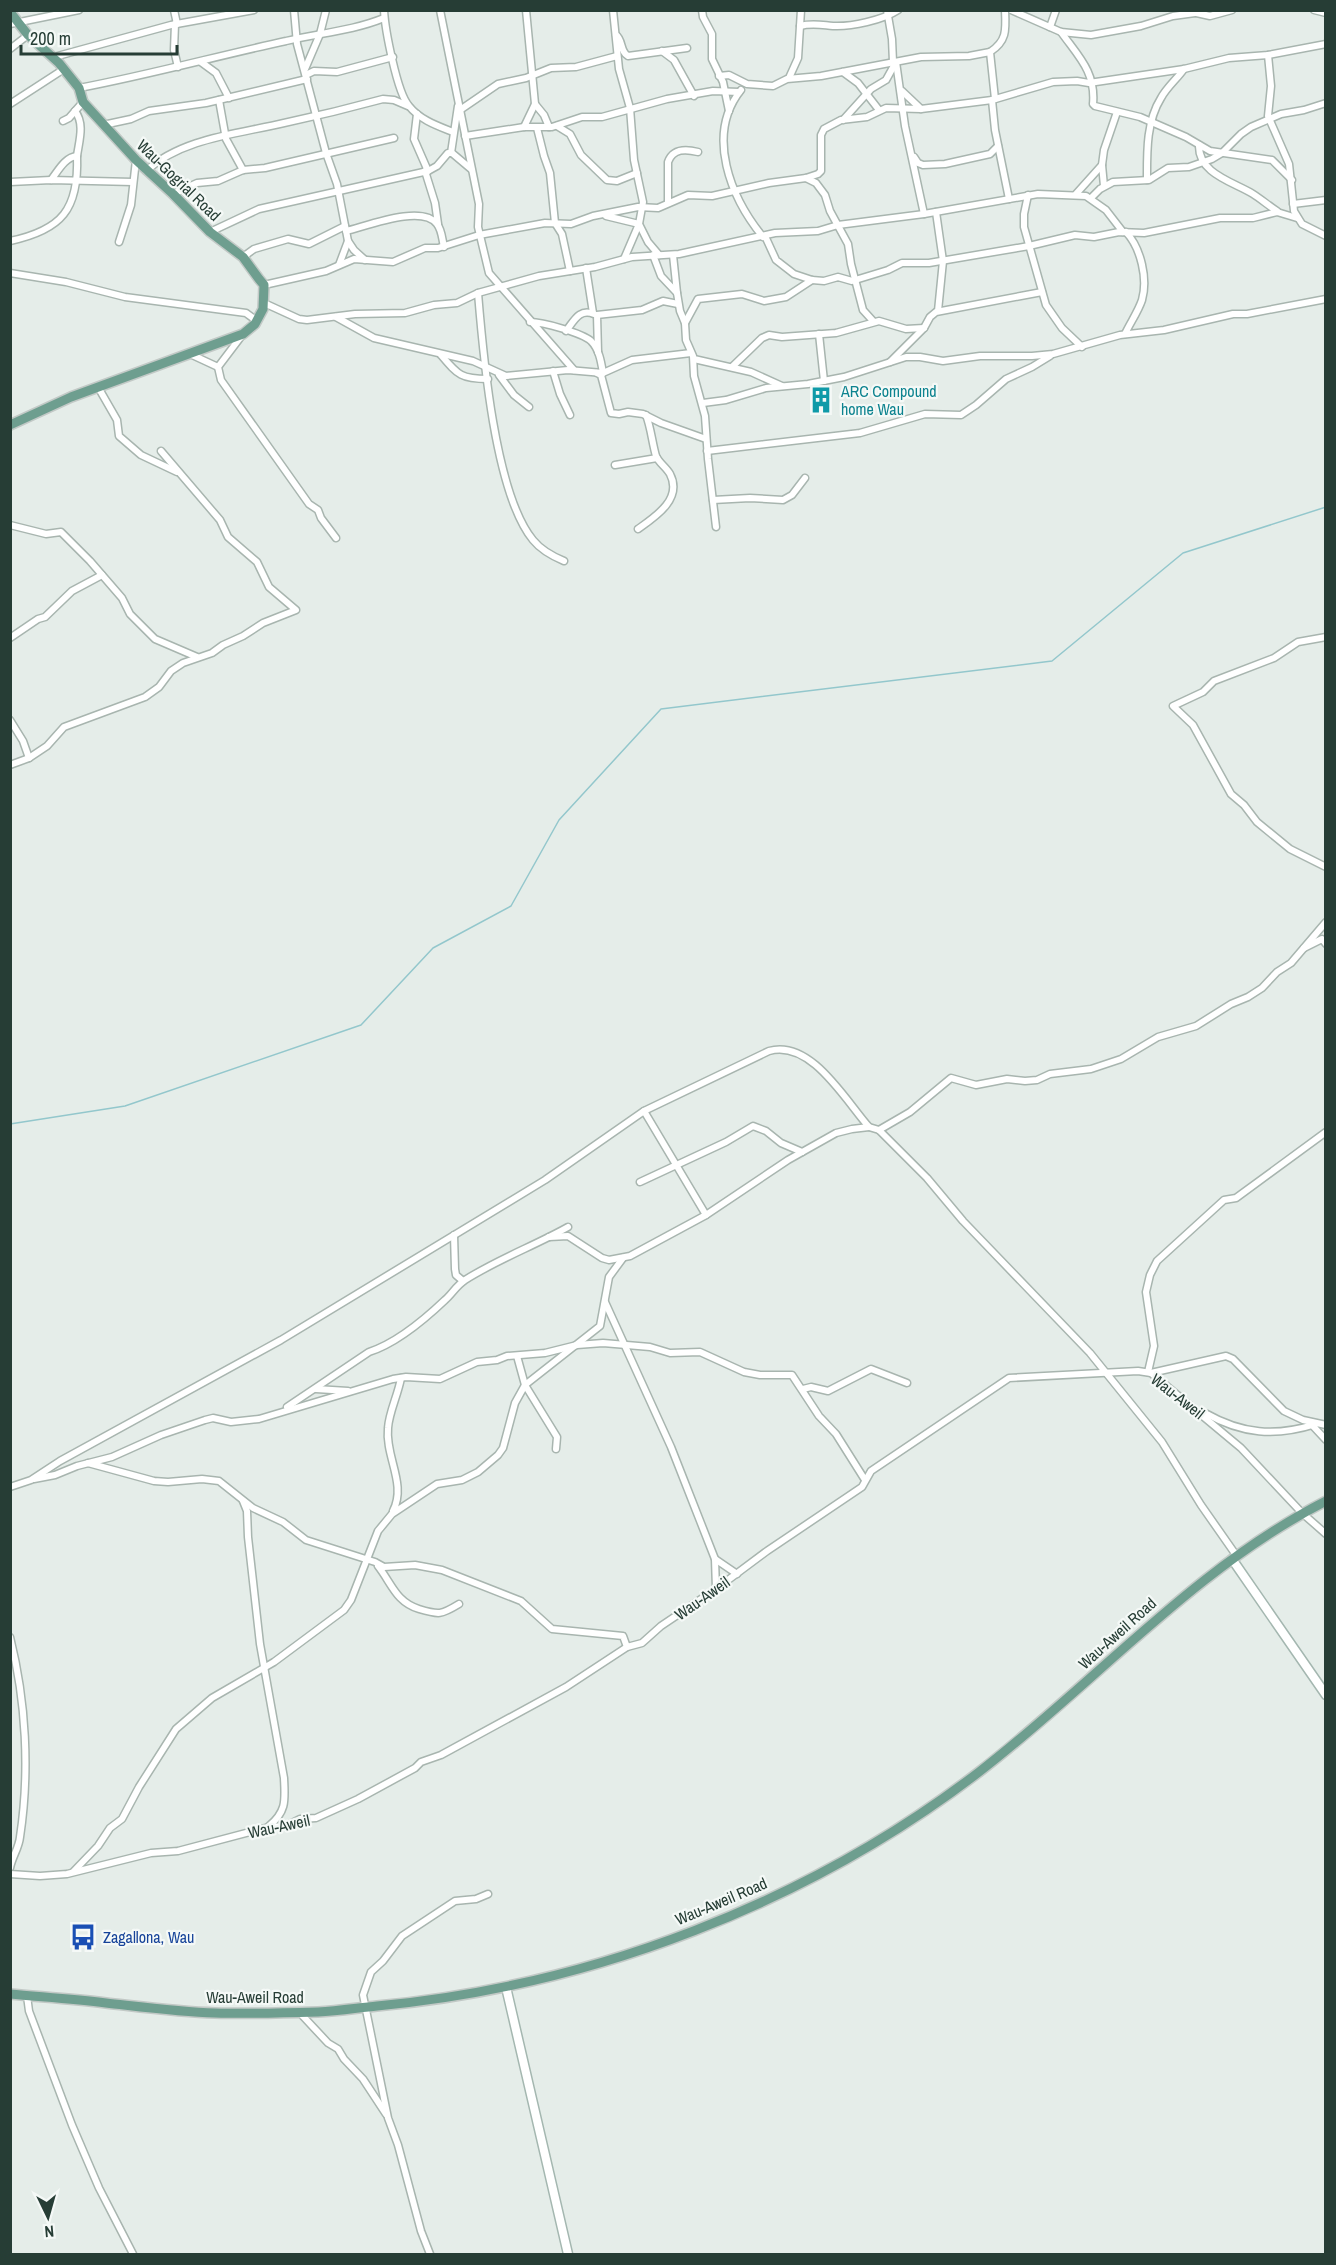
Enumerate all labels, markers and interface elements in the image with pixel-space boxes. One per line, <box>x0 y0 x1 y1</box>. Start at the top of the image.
scale bar <box>21 18 177 56</box>
text: 200 m <box>30 26 71 51</box>
street label: Wau-Gogrial Road <box>132 134 226 226</box>
place label: ARC Compound home Wau <box>840 380 937 420</box>
building icon: ARC Compound home Wau <box>806 385 836 415</box>
street label: Wau-Aweil <box>1147 1368 1210 1424</box>
street label: Wau-Aweil <box>670 1571 734 1625</box>
street label: Wau-Aweil Road <box>1073 1592 1161 1674</box>
street label: Wau-Aweil <box>246 1809 312 1843</box>
street label: Wau-Aweil Road <box>672 1872 770 1930</box>
bus stop icon: Zagallona, Wau <box>68 1922 98 1952</box>
place label: Zagallona, Wau <box>103 1926 194 1948</box>
street label: Wau-Aweil Road <box>206 1986 304 2008</box>
north arrow <box>18 2187 78 2247</box>
text: N <box>44 2221 55 2243</box>

